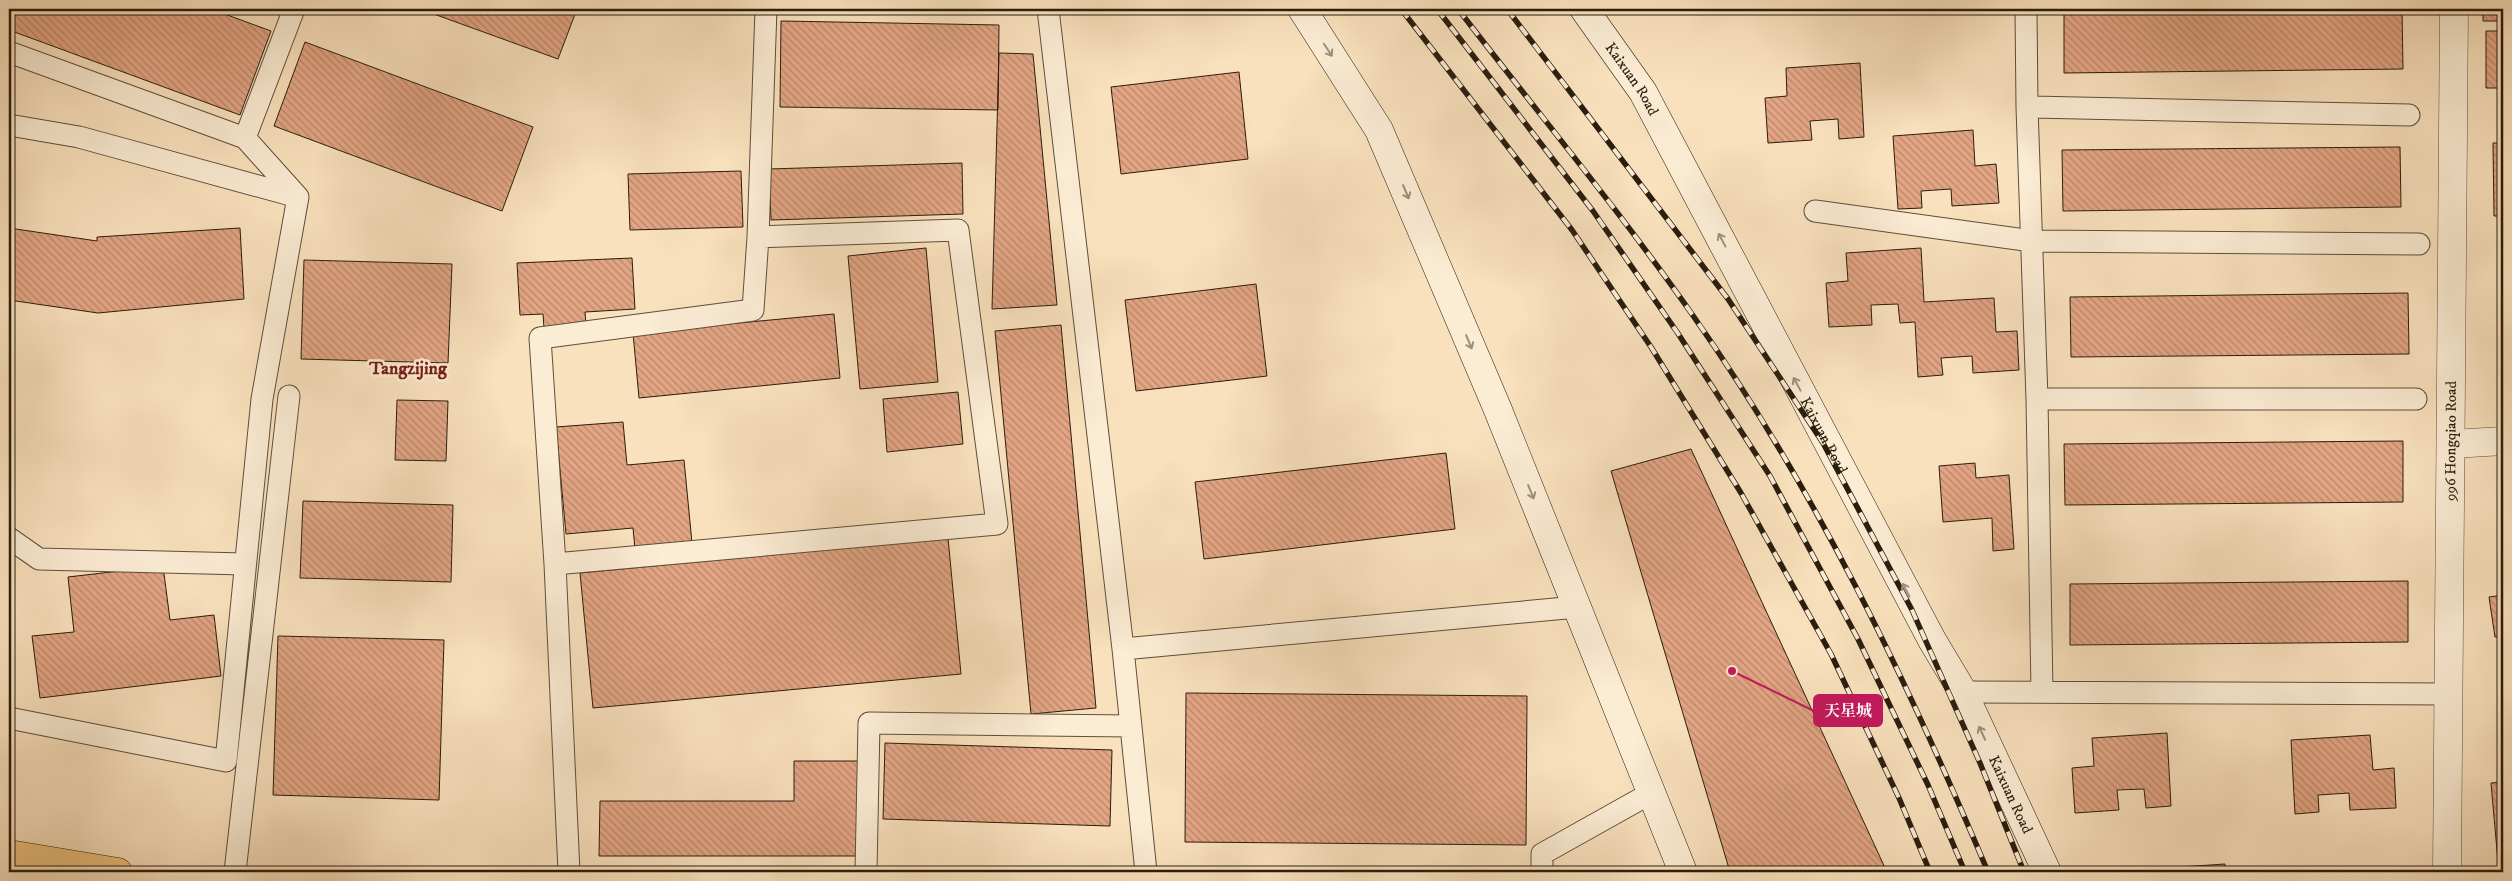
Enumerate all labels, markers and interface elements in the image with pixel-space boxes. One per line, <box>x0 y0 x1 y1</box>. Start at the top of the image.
street label: Kaixuan Road <box>1601 39 1663 119</box>
one-way arrow <box>1323 42 1333 56</box>
one-way arrow <box>1401 184 1411 199</box>
one-way arrow <box>1717 233 1727 248</box>
one-way arrow <box>1465 334 1474 349</box>
district label: Tangzijing <box>368 358 448 380</box>
one-way arrow <box>1792 377 1801 392</box>
street label: 996 Hongqiao Road <box>2441 380 2461 502</box>
street label: Kaixuan Road <box>1796 394 1852 478</box>
one-way arrow <box>1526 484 1536 499</box>
one-way arrow <box>1901 583 1910 598</box>
callout: 天星城 <box>1814 695 1882 726</box>
text: 天星城 <box>1824 701 1872 721</box>
one-way arrow <box>1977 726 1986 741</box>
street label: Kaixuan Road <box>1984 753 2037 837</box>

